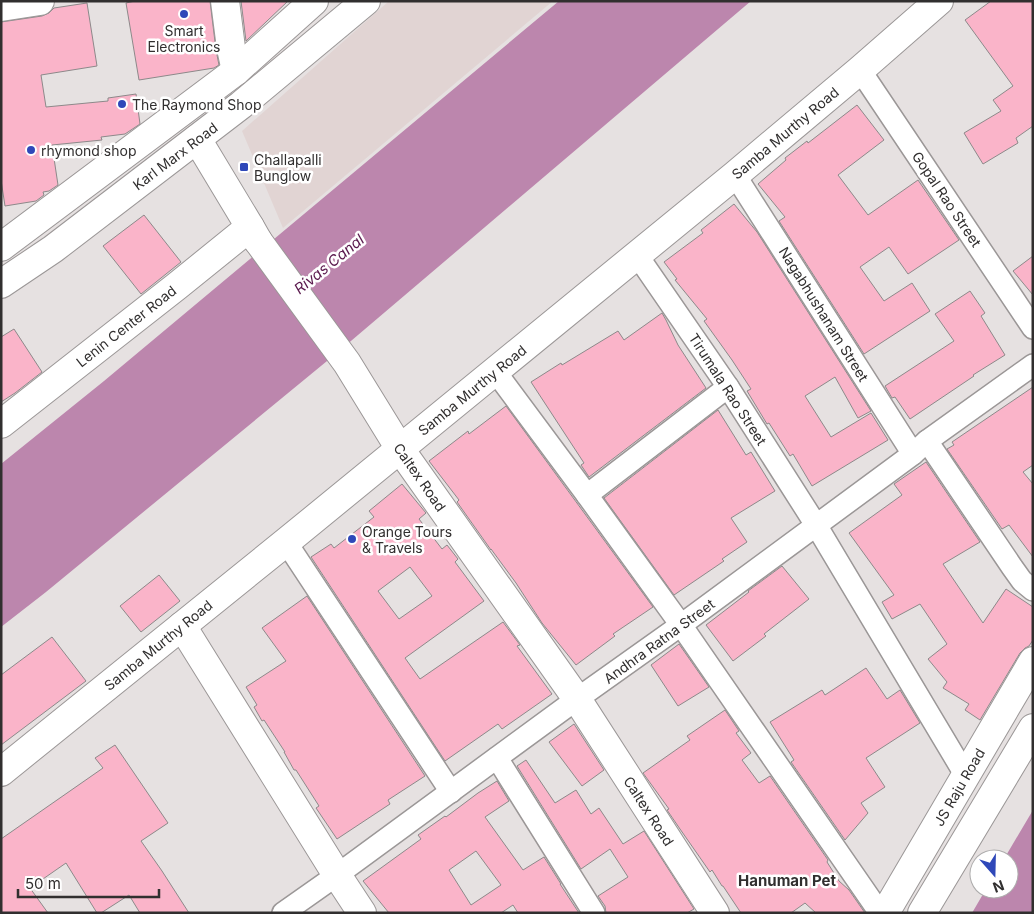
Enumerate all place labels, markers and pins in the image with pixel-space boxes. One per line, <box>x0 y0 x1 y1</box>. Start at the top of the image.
marker: Smart Electronics <box>178 8 190 20</box>
place label: Smart Electronics <box>147 22 221 55</box>
place label: The Raymond Shop <box>132 96 262 113</box>
marker: The Raymond Shop <box>116 98 128 110</box>
place label: rhymond shop <box>41 142 137 159</box>
marker: rhymond shop <box>25 144 37 156</box>
place label: Challapalli Bunglow <box>254 151 322 184</box>
marker: Challapalli Bunglow <box>238 161 250 173</box>
place label: Orange Tours & Travels <box>362 523 452 556</box>
marker: Orange Tours & Travels <box>346 533 358 545</box>

